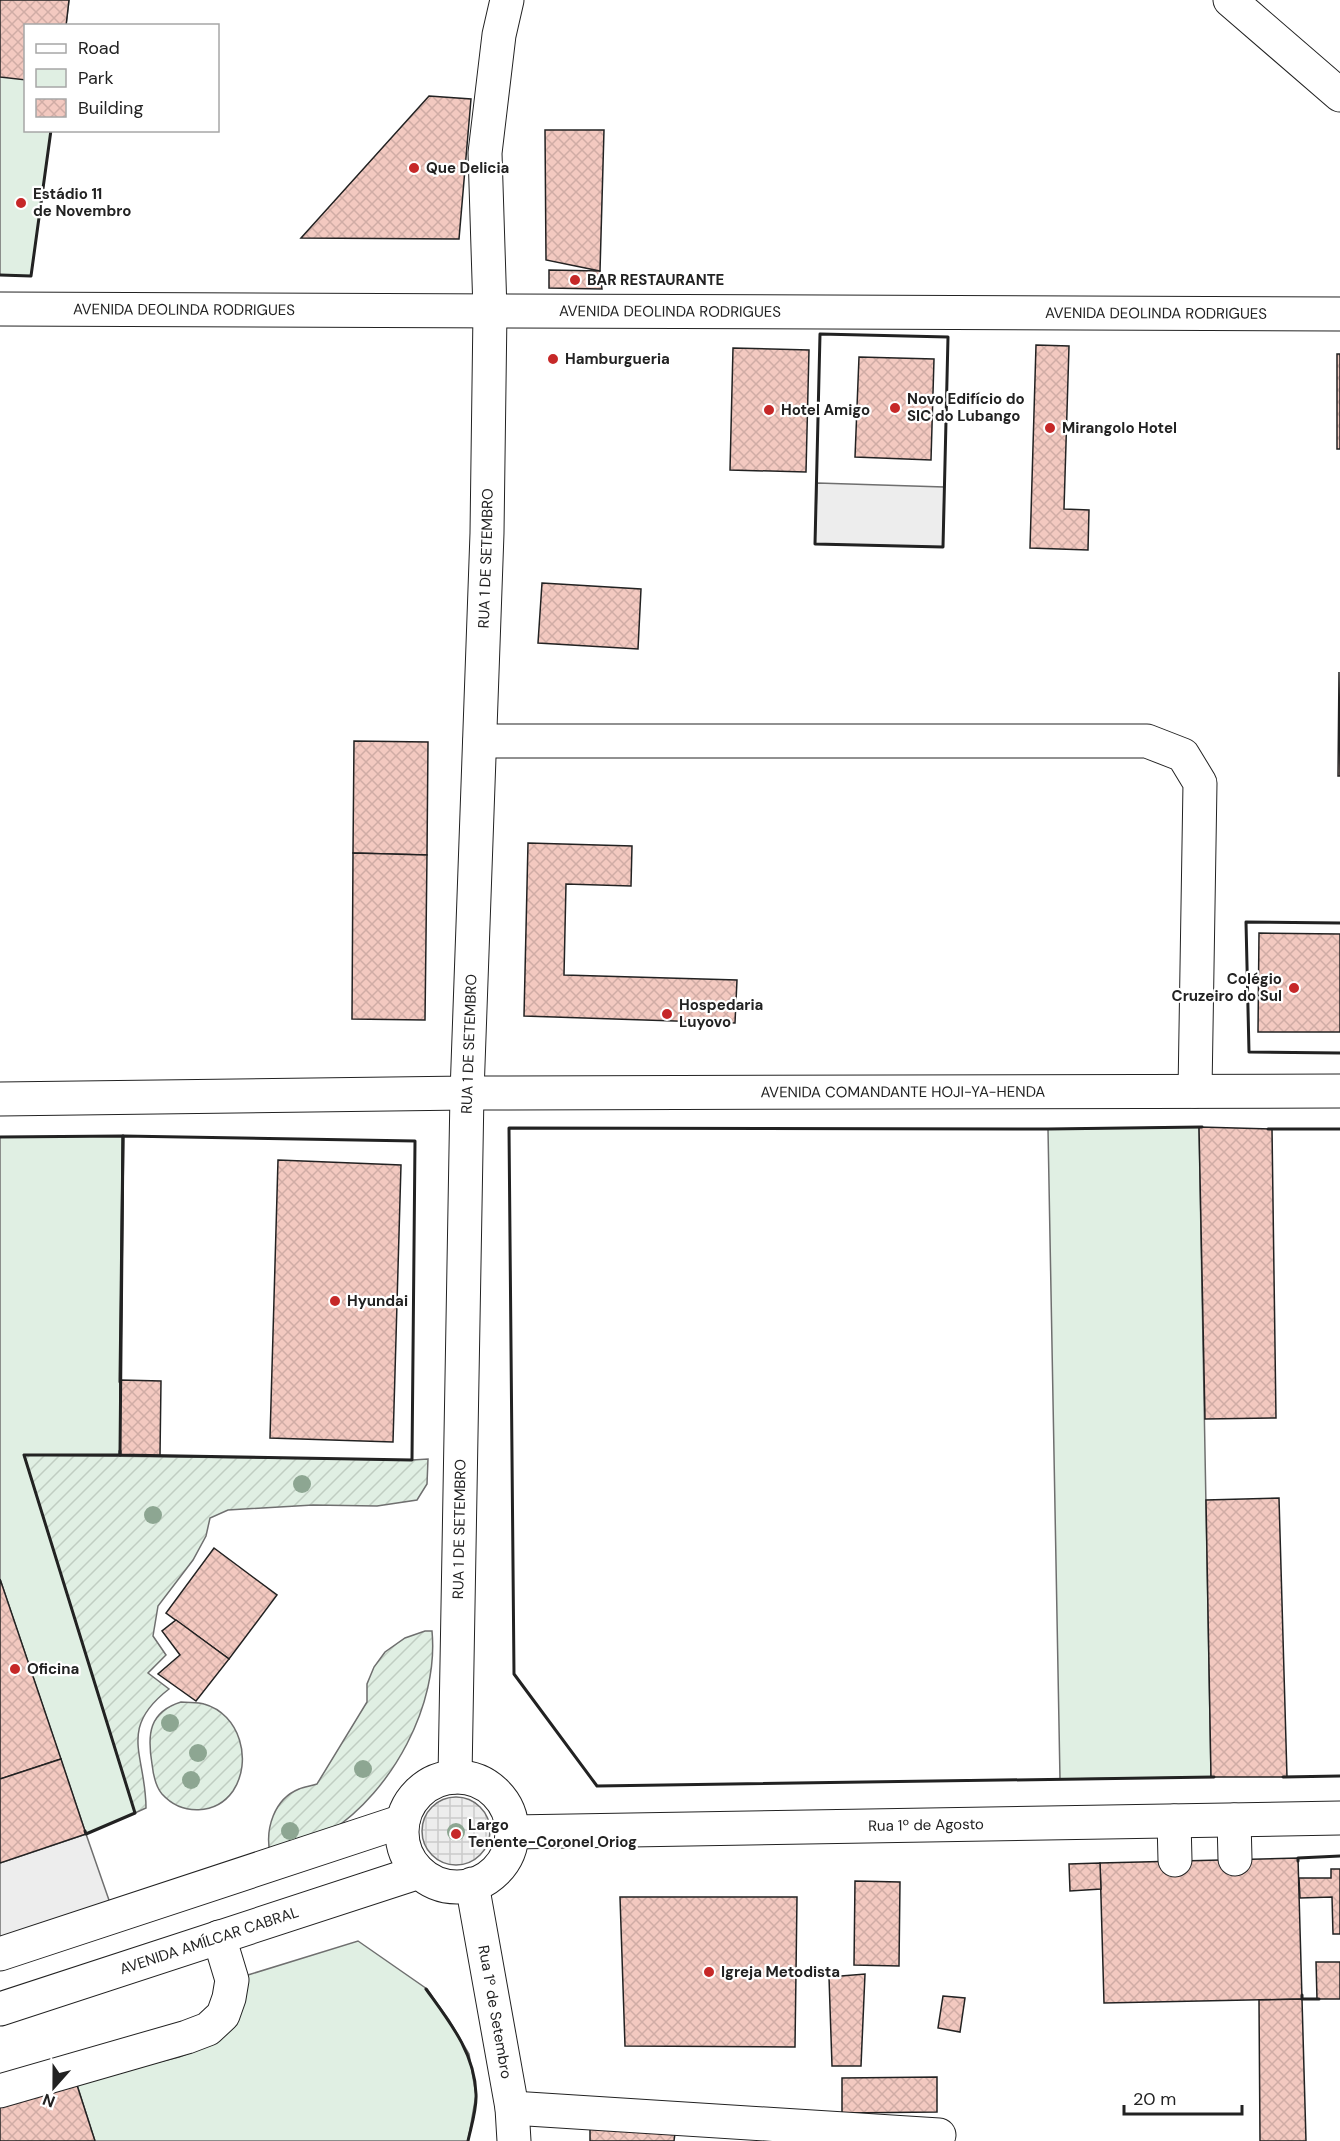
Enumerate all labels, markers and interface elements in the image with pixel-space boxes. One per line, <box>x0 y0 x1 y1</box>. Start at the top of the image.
legend <box>24 24 219 132</box>
text: Road <box>78 36 120 60</box>
text: Park <box>78 66 114 90</box>
text: Building <box>78 96 143 120</box>
place label: Que Delicia <box>426 158 509 178</box>
marker: Que Delicia <box>407 161 421 175</box>
place label: Estádio 11 de Novembro <box>33 184 131 221</box>
marker: Estádio 11 de Novembro <box>14 196 28 210</box>
place label: BAR RESTAURANTE <box>587 270 724 290</box>
marker: BAR RESTAURANTE <box>568 273 582 287</box>
street label: AVENIDA DEOLINDA RODRIGUES <box>73 299 295 320</box>
street label: AVENIDA DEOLINDA RODRIGUES <box>559 301 781 322</box>
street label: AVENIDA DEOLINDA RODRIGUES <box>1045 303 1267 324</box>
place label: Hamburgueria <box>565 349 670 369</box>
marker: Hamburgueria <box>546 352 560 366</box>
place label: Novo Edifício do SIC do Lubango <box>907 389 1025 426</box>
place label: Hotel Amigo <box>781 400 870 420</box>
marker: Novo Edifício do SIC do Lubango <box>888 401 902 415</box>
marker: Hotel Amigo <box>762 403 776 417</box>
place label: Mirangolo Hotel <box>1062 418 1177 438</box>
marker: Mirangolo Hotel <box>1043 421 1057 435</box>
street label: RUA 1 DE SETEMBRO <box>474 488 498 629</box>
place label: Colégio Cruzeiro do Sul <box>1172 969 1282 1006</box>
street label: RUA 1 DE SETEMBRO <box>457 974 481 1114</box>
marker: Colégio Cruzeiro do Sul <box>1287 981 1301 995</box>
place label: Hospedaria Luyovo <box>679 995 763 1032</box>
marker: Hospedaria Luyovo <box>660 1007 674 1021</box>
street label: AVENIDA COMANDANTE HOJI-YA-HENDA <box>761 1082 1045 1102</box>
place label: Hyundai <box>347 1291 408 1311</box>
marker: Hyundai <box>328 1294 342 1308</box>
street label: RUA 1 DE SETEMBRO <box>448 1459 471 1599</box>
place label: Oficina <box>27 1659 79 1679</box>
marker: Oficina <box>8 1662 22 1676</box>
street label: Rua 1º de Agosto <box>868 1814 984 1836</box>
place label: Largo Tenente-Coronel Oriog <box>468 1815 637 1852</box>
marker: Largo Tenente-Coronel Oriog <box>449 1827 463 1841</box>
street label: AVENIDA AMÍLCAR CABRAL <box>117 1902 301 1979</box>
street label: Rua 1º de Setembro <box>473 1944 517 2080</box>
place label: Igreja Metodista <box>721 1962 840 1982</box>
marker: Igreja Metodista <box>702 1965 716 1979</box>
north arrow <box>24 2057 84 2117</box>
scale bar <box>1124 2078 1242 2116</box>
text: 20 m <box>1133 2087 1176 2111</box>
text: N <box>40 2089 58 2112</box>

